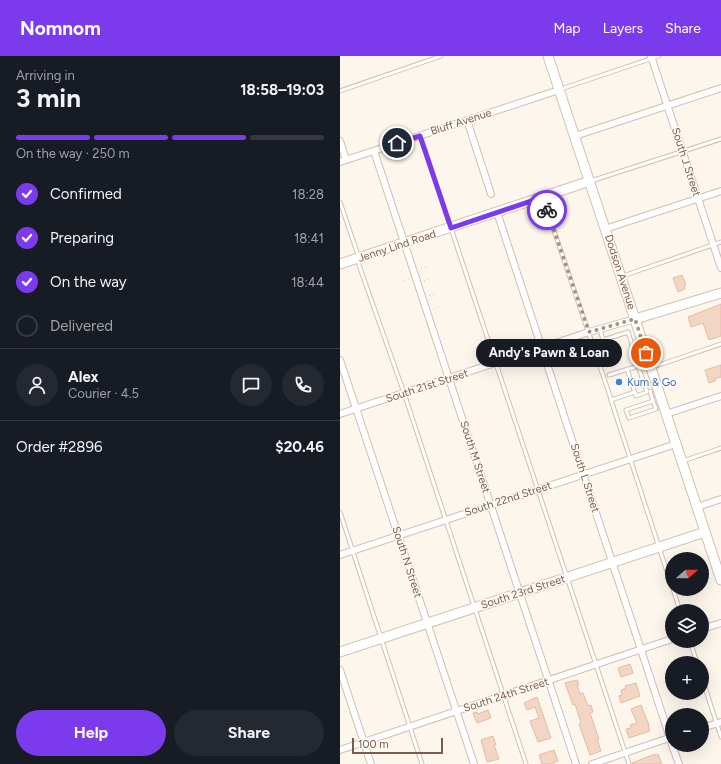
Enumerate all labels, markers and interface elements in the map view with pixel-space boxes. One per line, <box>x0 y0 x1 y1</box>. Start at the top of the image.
text: Nomnom <box>20 17 101 40</box>
text: Map <box>553 20 581 37</box>
text: Layers <box>603 20 643 37</box>
text: Share <box>665 20 701 37</box>
text: Arriving in <box>16 68 75 83</box>
text: 18:58–19:03 <box>240 81 324 99</box>
text: 3 min <box>16 82 81 114</box>
street label: Bluff Avenue <box>429 106 493 138</box>
pin <box>380 126 414 160</box>
street label: South J Street <box>669 126 703 198</box>
icon: home <box>386 132 408 154</box>
text: On the way · 250 m <box>16 146 130 161</box>
icon: check <box>16 183 38 205</box>
text: Confirmed <box>50 185 122 203</box>
text: 18:28 <box>292 187 324 202</box>
courier <box>527 190 567 230</box>
icon: bike <box>536 199 558 221</box>
icon: check <box>16 227 38 249</box>
street label: Jenny Lind Road <box>356 227 438 265</box>
text: Preparing <box>50 229 114 247</box>
text: 18:41 <box>294 231 324 246</box>
street label: Dodson Avenue <box>602 233 638 311</box>
icon: check <box>16 271 38 293</box>
text: On the way <box>50 273 127 291</box>
text: 18:44 <box>291 275 324 290</box>
text: Delivered <box>50 317 113 335</box>
pin <box>629 336 663 370</box>
callout: Andy's Pawn & Loan <box>476 339 622 367</box>
icon: bag <box>635 342 657 364</box>
text: Andy's Pawn & Loan <box>489 345 609 360</box>
button: person <box>16 364 58 406</box>
button: chat <box>230 364 272 406</box>
button: phone <box>282 364 324 406</box>
street label: South 21st Street <box>384 367 470 405</box>
text: Alex <box>68 368 98 386</box>
place label: Kum & Go <box>627 376 676 389</box>
marker: Kum & Go <box>614 377 624 387</box>
text: Courier · 4.5 <box>68 386 139 401</box>
street label: South M Street <box>457 419 493 495</box>
text: Order #2896 <box>16 438 102 456</box>
text: $20.46 <box>275 438 324 456</box>
street label: South L Street <box>568 442 602 514</box>
street label: South 22nd Street <box>463 479 553 519</box>
street label: South N Street <box>389 525 425 599</box>
north arrow <box>665 552 709 596</box>
map controls <box>665 552 709 752</box>
street label: South 23rd Street <box>479 572 567 612</box>
button: layers <box>665 604 709 648</box>
button: + <box>665 656 709 700</box>
street label: South 24th Street <box>462 675 550 715</box>
button: − <box>665 708 709 752</box>
button: Help <box>16 710 166 756</box>
button: Share <box>174 710 324 756</box>
scale bar <box>352 736 443 755</box>
text: 100 m <box>358 738 389 751</box>

